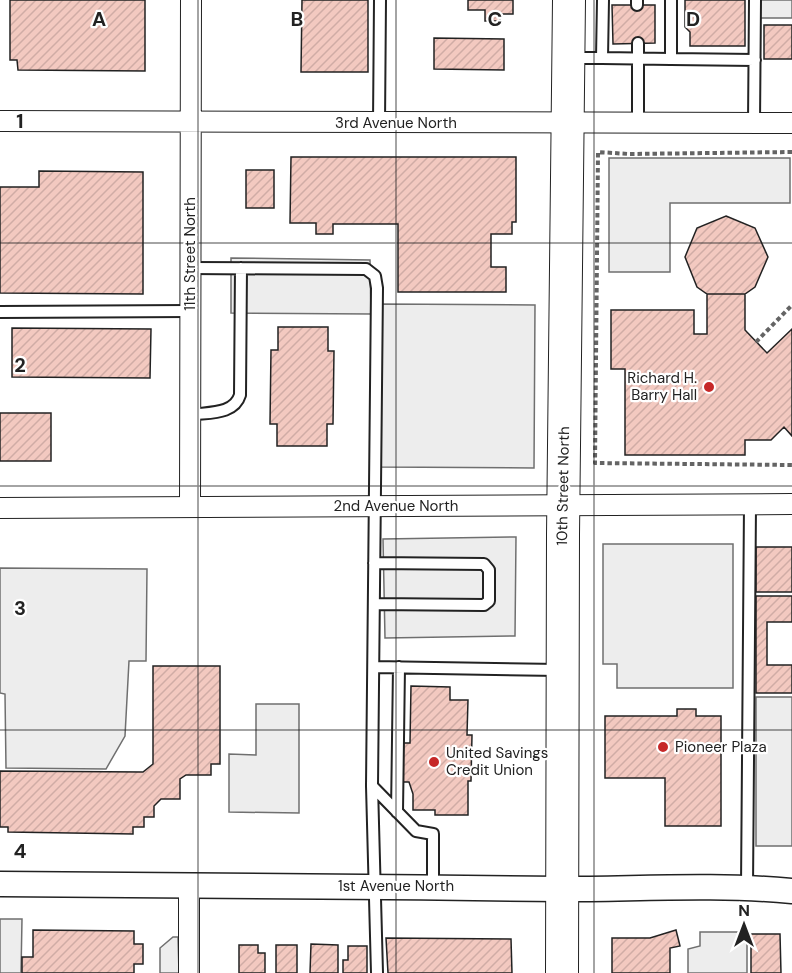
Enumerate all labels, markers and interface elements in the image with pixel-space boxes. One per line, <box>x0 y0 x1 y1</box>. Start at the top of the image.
text: A <box>92 6 106 32</box>
text: B <box>291 6 303 32</box>
text: C <box>488 6 502 32</box>
text: D <box>686 6 700 32</box>
text: 1 <box>16 108 24 134</box>
street label: 3rd Avenue North <box>335 113 457 133</box>
street label: 11th Street North <box>180 197 200 311</box>
text: 2 <box>14 352 26 378</box>
place label: Richard H. Barry Hall <box>627 368 697 405</box>
marker: Richard H. Barry Hall <box>702 380 716 394</box>
street label: 10th Street North <box>552 426 574 546</box>
street label: 2nd Avenue North <box>334 496 458 516</box>
text: 3 <box>14 595 26 621</box>
place label: Pioneer Plaza <box>675 737 767 757</box>
marker: Pioneer Plaza <box>656 740 670 754</box>
place label: United Savings Credit Union <box>446 743 548 780</box>
marker: United Savings Credit Union <box>427 755 441 769</box>
text: 4 <box>14 838 27 864</box>
street label: 1st Avenue North <box>338 876 454 896</box>
north arrow <box>714 895 774 955</box>
text: N <box>738 900 750 921</box>

